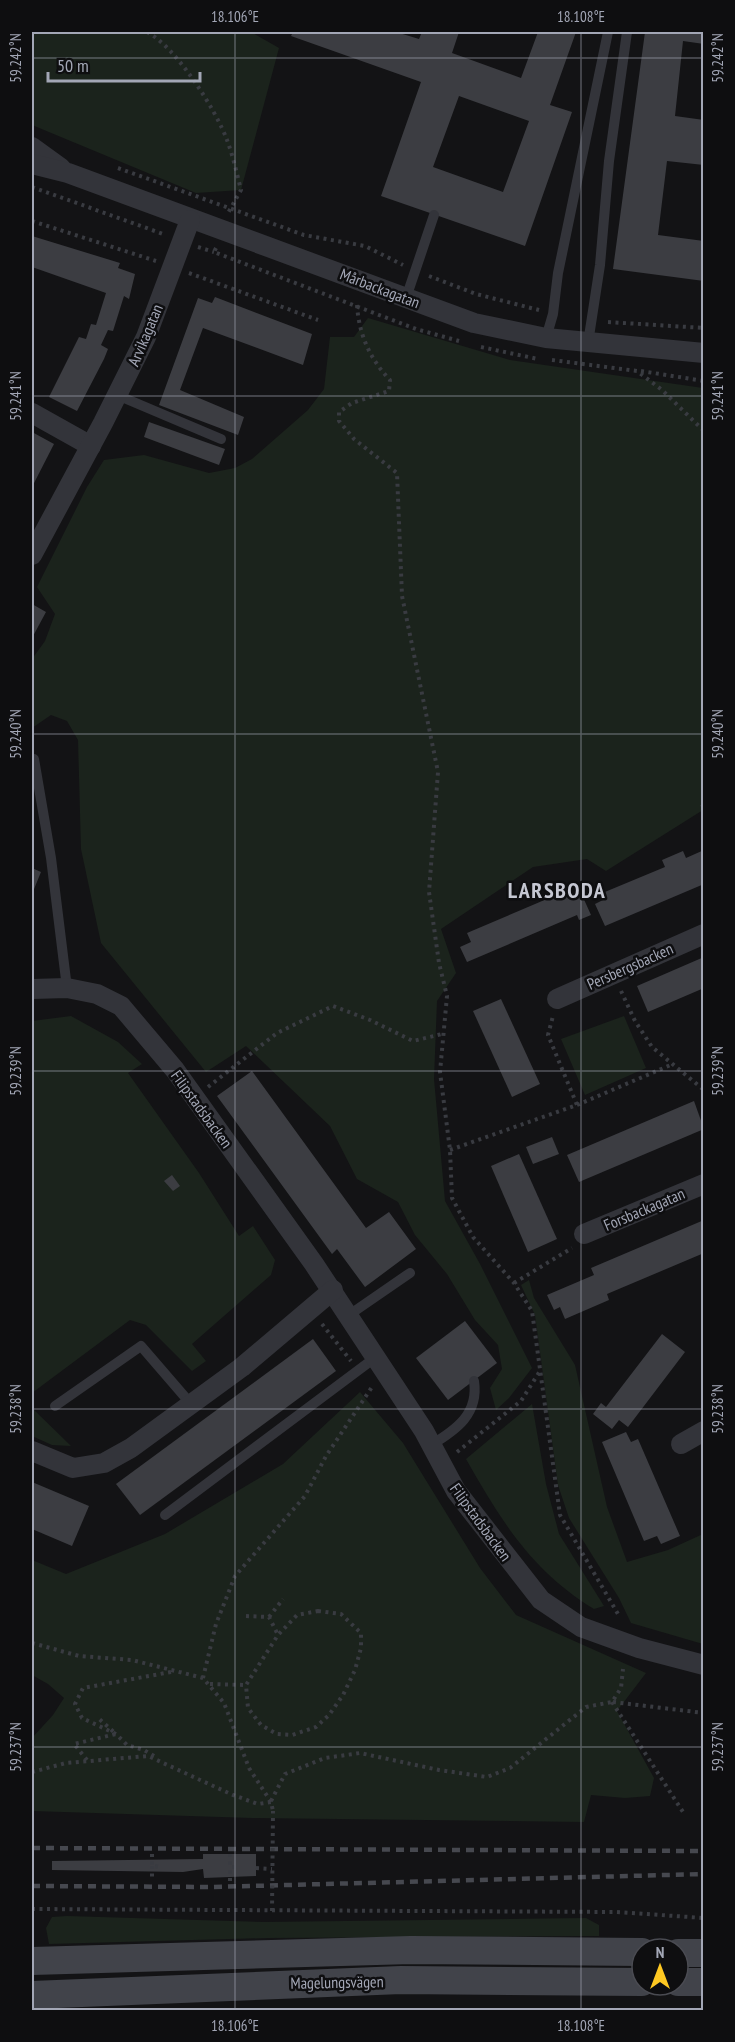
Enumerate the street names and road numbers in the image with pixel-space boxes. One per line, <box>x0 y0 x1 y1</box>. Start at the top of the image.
street label: Mårbackagatan <box>337 264 423 312</box>
street label: Arvikagatan <box>123 301 167 369</box>
street label: Persbergsbacken <box>584 938 676 994</box>
street label: Filipstadsbacken <box>167 1066 237 1152</box>
street label: Forsbackagatan <box>600 1183 688 1235</box>
street label: Filipstadsbacken <box>446 1479 516 1565</box>
street label: Magelungsvägen <box>290 1971 384 1993</box>

